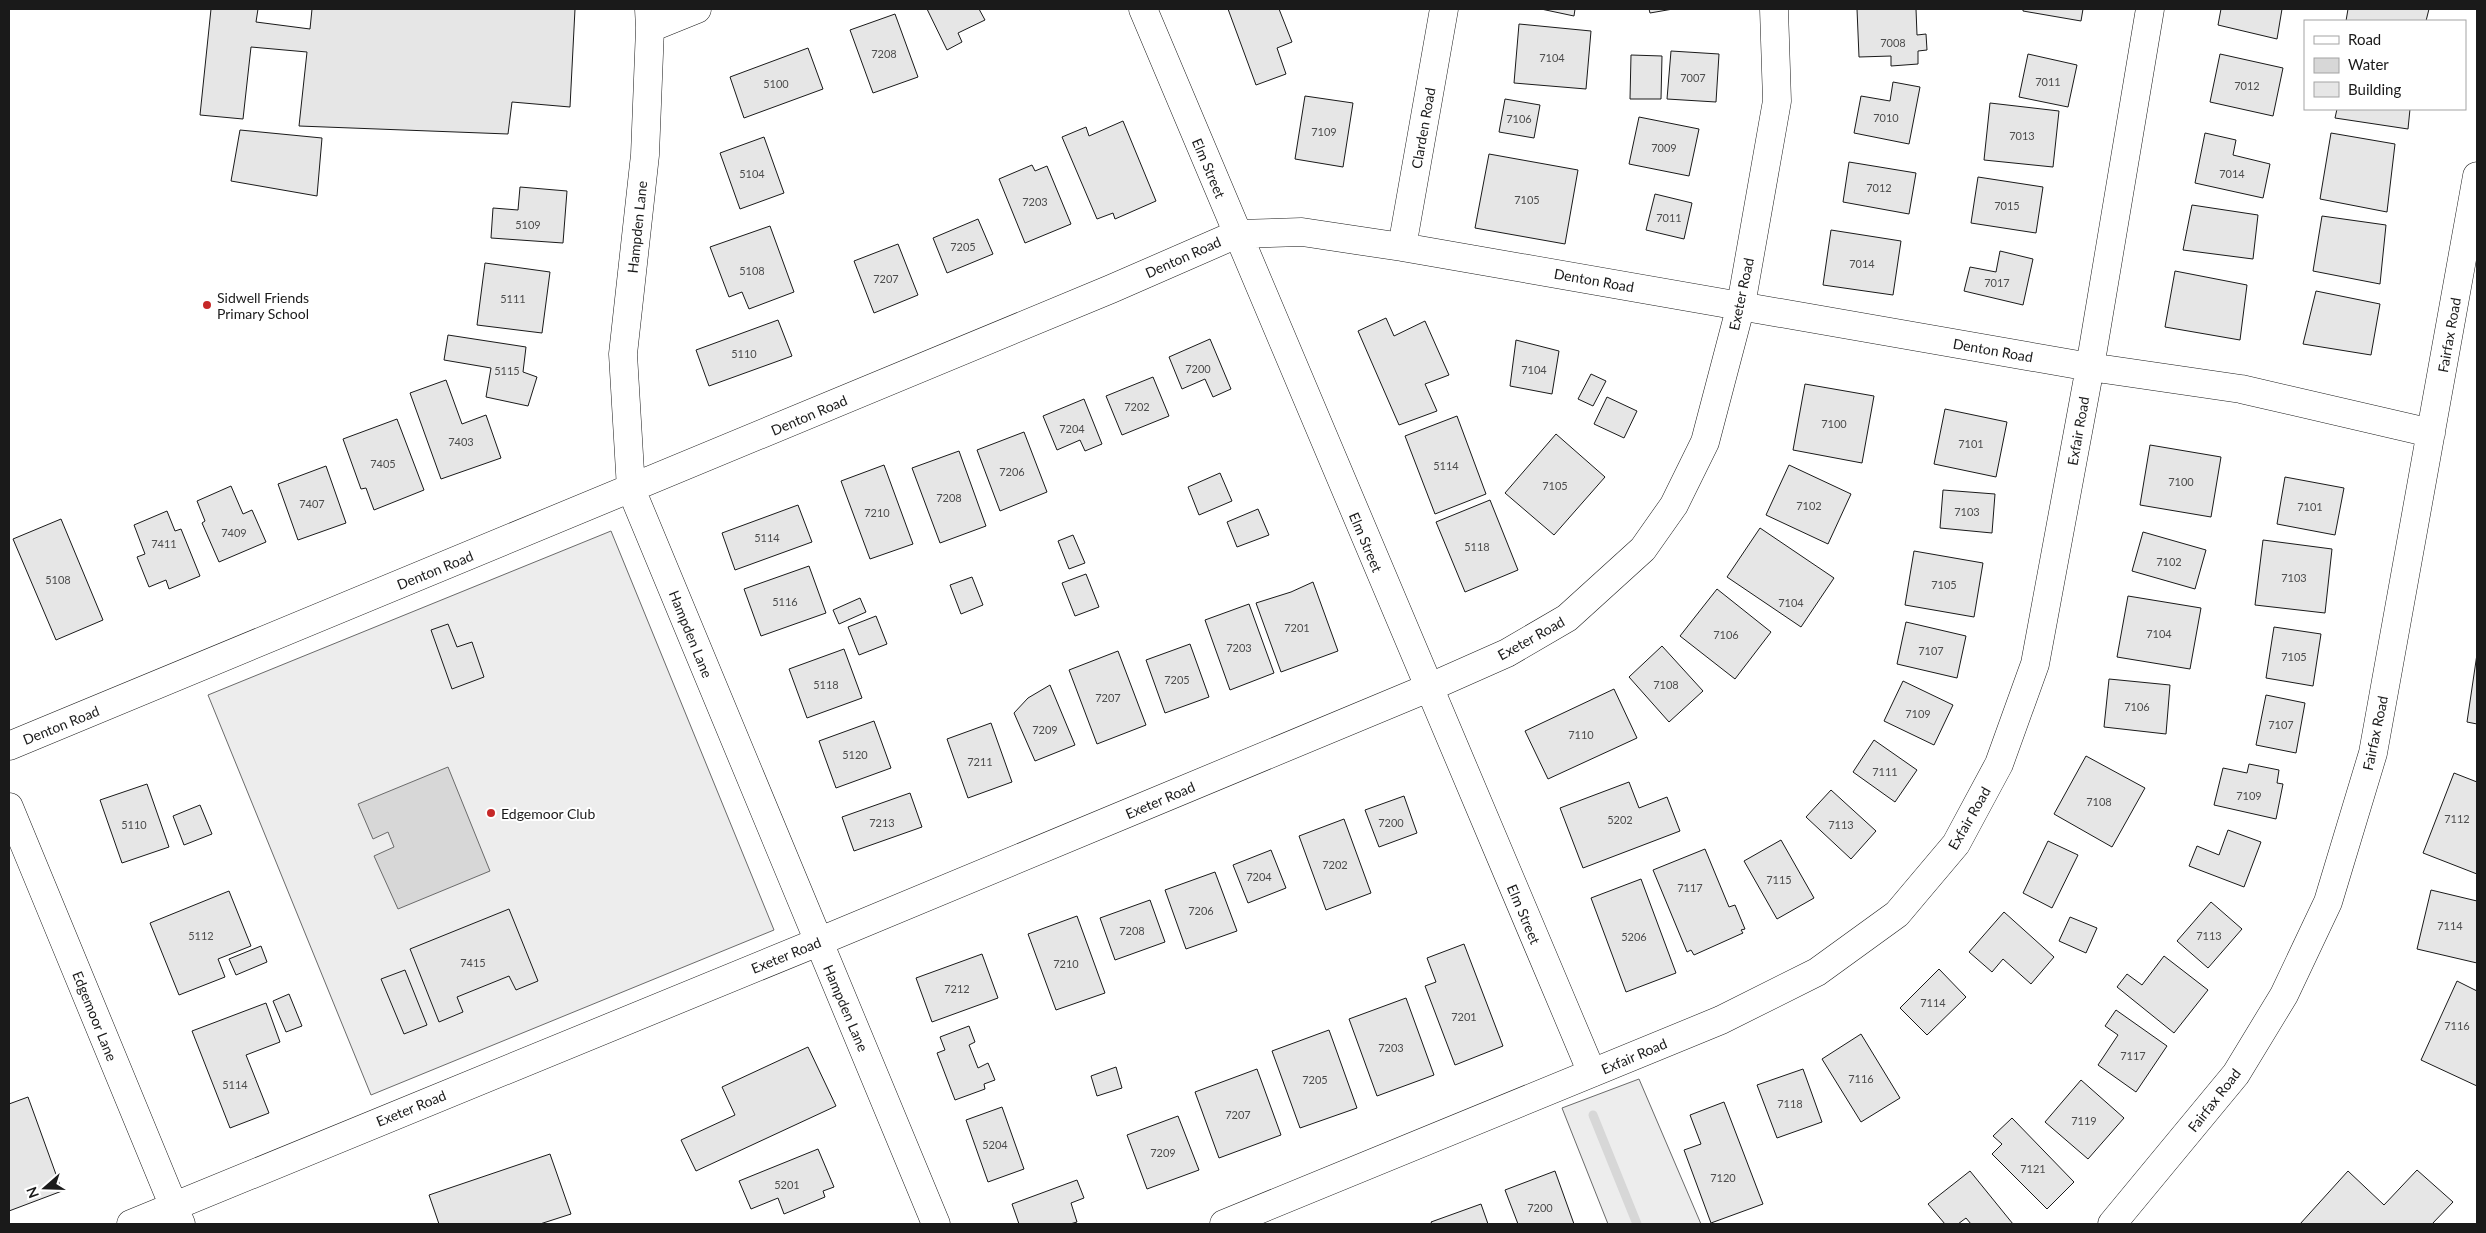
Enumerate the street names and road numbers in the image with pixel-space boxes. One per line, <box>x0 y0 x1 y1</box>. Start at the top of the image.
street label: Clarden Road <box>1407 86 1439 170</box>
street label: Elm Street <box>1189 136 1229 200</box>
street label: Hampden Lane <box>624 180 650 274</box>
street label: Denton Road <box>1143 233 1223 281</box>
street label: Exeter Road <box>1725 256 1757 332</box>
street label: Denton Road <box>1553 265 1635 295</box>
street label: Fairfax Road <box>2434 296 2464 374</box>
street label: Denton Road <box>1952 335 2034 365</box>
street label: Denton Road <box>768 391 850 439</box>
street label: Exfair Road <box>2064 395 2092 467</box>
street label: Elm Street <box>1346 510 1386 574</box>
street label: Denton Road <box>394 547 476 593</box>
street label: Hampden Lane <box>666 588 716 680</box>
street label: Exeter Road <box>1495 613 1567 663</box>
street label: Fairfax Road <box>2359 694 2391 772</box>
street label: Denton Road <box>20 702 102 748</box>
street label: Exeter Road <box>1123 778 1197 822</box>
street label: Exfair Road <box>1944 784 1994 852</box>
street label: Elm Street <box>1504 882 1544 946</box>
street label: Exeter Road <box>749 933 823 977</box>
street label: Hampden Lane <box>820 962 872 1054</box>
street label: Edgemoor Lane <box>69 969 121 1063</box>
street label: Exfair Road <box>1599 1035 1669 1077</box>
street label: Fairfax Road <box>2184 1065 2244 1135</box>
street label: Exeter Road <box>374 1086 448 1130</box>

